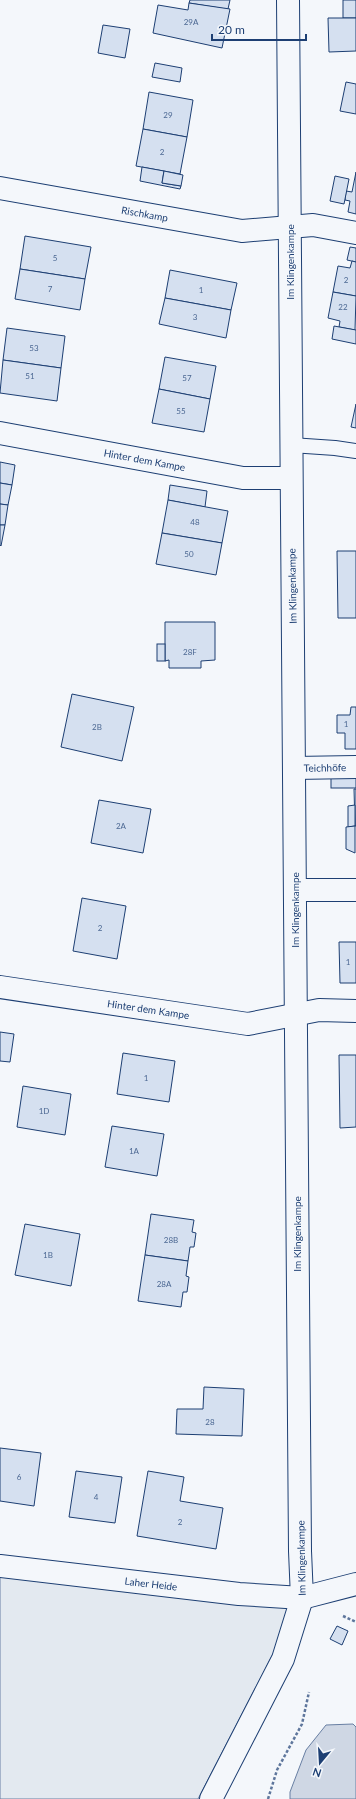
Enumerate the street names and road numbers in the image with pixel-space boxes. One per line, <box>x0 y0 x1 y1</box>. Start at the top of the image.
street label: Rischkamp <box>120 204 169 224</box>
street label: Im Klingenkampe <box>284 224 296 300</box>
street label: Hinter dem Kampe <box>103 446 186 473</box>
street label: Im Klingenkampe <box>285 548 299 624</box>
street label: Teichhöfe <box>304 761 346 774</box>
street label: Im Klingenkampe <box>289 872 301 948</box>
street label: Hinter dem Kampe <box>107 997 190 1021</box>
street label: Im Klingenkampe <box>291 1196 303 1272</box>
street label: Im Klingenkampe <box>294 1520 308 1596</box>
street label: Laher Heide <box>124 1575 178 1593</box>

